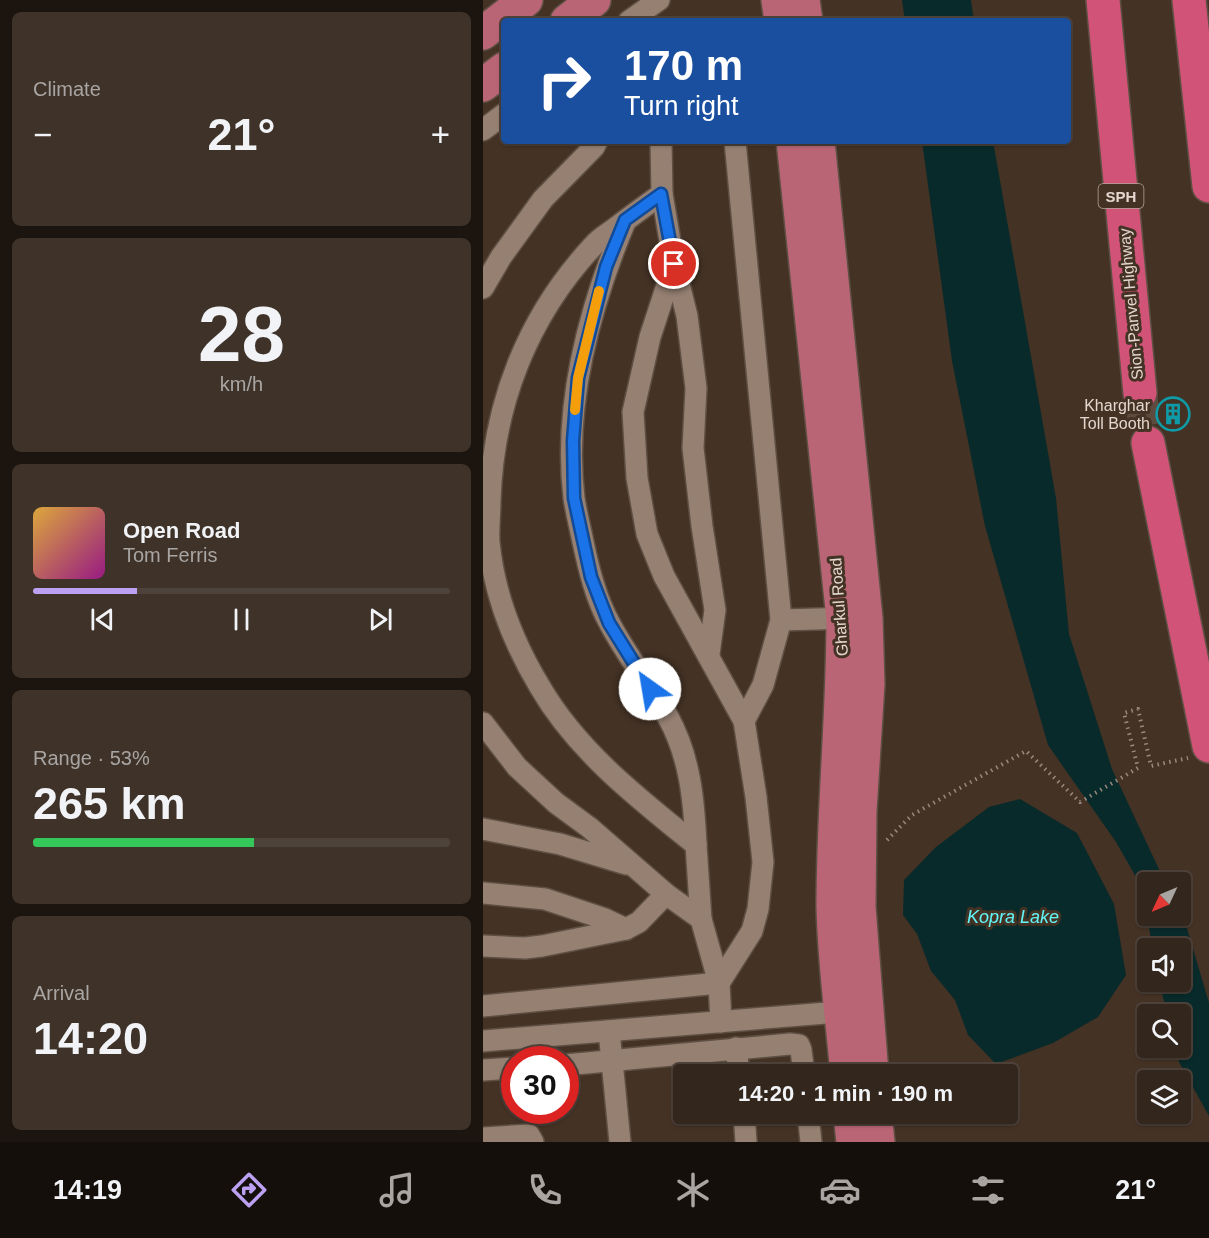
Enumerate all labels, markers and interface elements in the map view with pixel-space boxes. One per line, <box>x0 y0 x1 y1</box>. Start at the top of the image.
icon: right <box>525 42 603 120</box>
text: 170 m <box>624 42 743 89</box>
text: Climate <box>33 78 101 100</box>
text: Turn right <box>624 91 739 121</box>
text: 21° <box>207 109 276 160</box>
text: − <box>33 116 52 153</box>
text: + <box>431 116 450 153</box>
road number: SPH <box>1099 184 1143 208</box>
street label: Sion-Panvel Highway <box>1116 228 1146 380</box>
pin <box>648 238 699 289</box>
icon: arrive <box>657 247 690 280</box>
text: 28 <box>198 290 285 378</box>
text: km/h <box>220 373 263 395</box>
building icon: Kharghar Toll Booth <box>1155 396 1191 432</box>
place label: Kharghar Toll Booth <box>1080 397 1151 432</box>
text: Open Road <box>123 518 240 543</box>
text: Tom Ferris <box>123 544 217 566</box>
street label: Gharkul Road <box>827 557 851 657</box>
icon: previous <box>86 603 119 636</box>
icon: pause <box>225 603 258 636</box>
icon: next <box>364 603 397 636</box>
position arrow <box>618 657 682 721</box>
text: Range · 53% <box>33 747 150 769</box>
text: 265 km <box>33 778 186 829</box>
north arrow <box>1137 872 1191 926</box>
map controls <box>1137 872 1191 1124</box>
water label: Kopra Lake <box>967 907 1059 927</box>
button: sound <box>1137 938 1191 992</box>
text: Arrival <box>33 982 90 1004</box>
button: search <box>1137 1004 1191 1058</box>
text: 14:20 <box>33 1013 148 1064</box>
speed limit sign: 30 <box>501 1046 579 1124</box>
button: layers <box>1137 1070 1191 1124</box>
text: 14:20 · 1 min · 190 m <box>738 1081 953 1106</box>
icon: directions <box>228 1169 270 1211</box>
icon: music <box>376 1169 418 1211</box>
icon: phone <box>524 1169 566 1211</box>
icon: climate <box>672 1169 714 1211</box>
icon: car <box>819 1169 861 1211</box>
icon: filters <box>967 1169 1009 1211</box>
text: 14:19 <box>53 1175 122 1205</box>
text: 21° <box>1115 1175 1156 1205</box>

